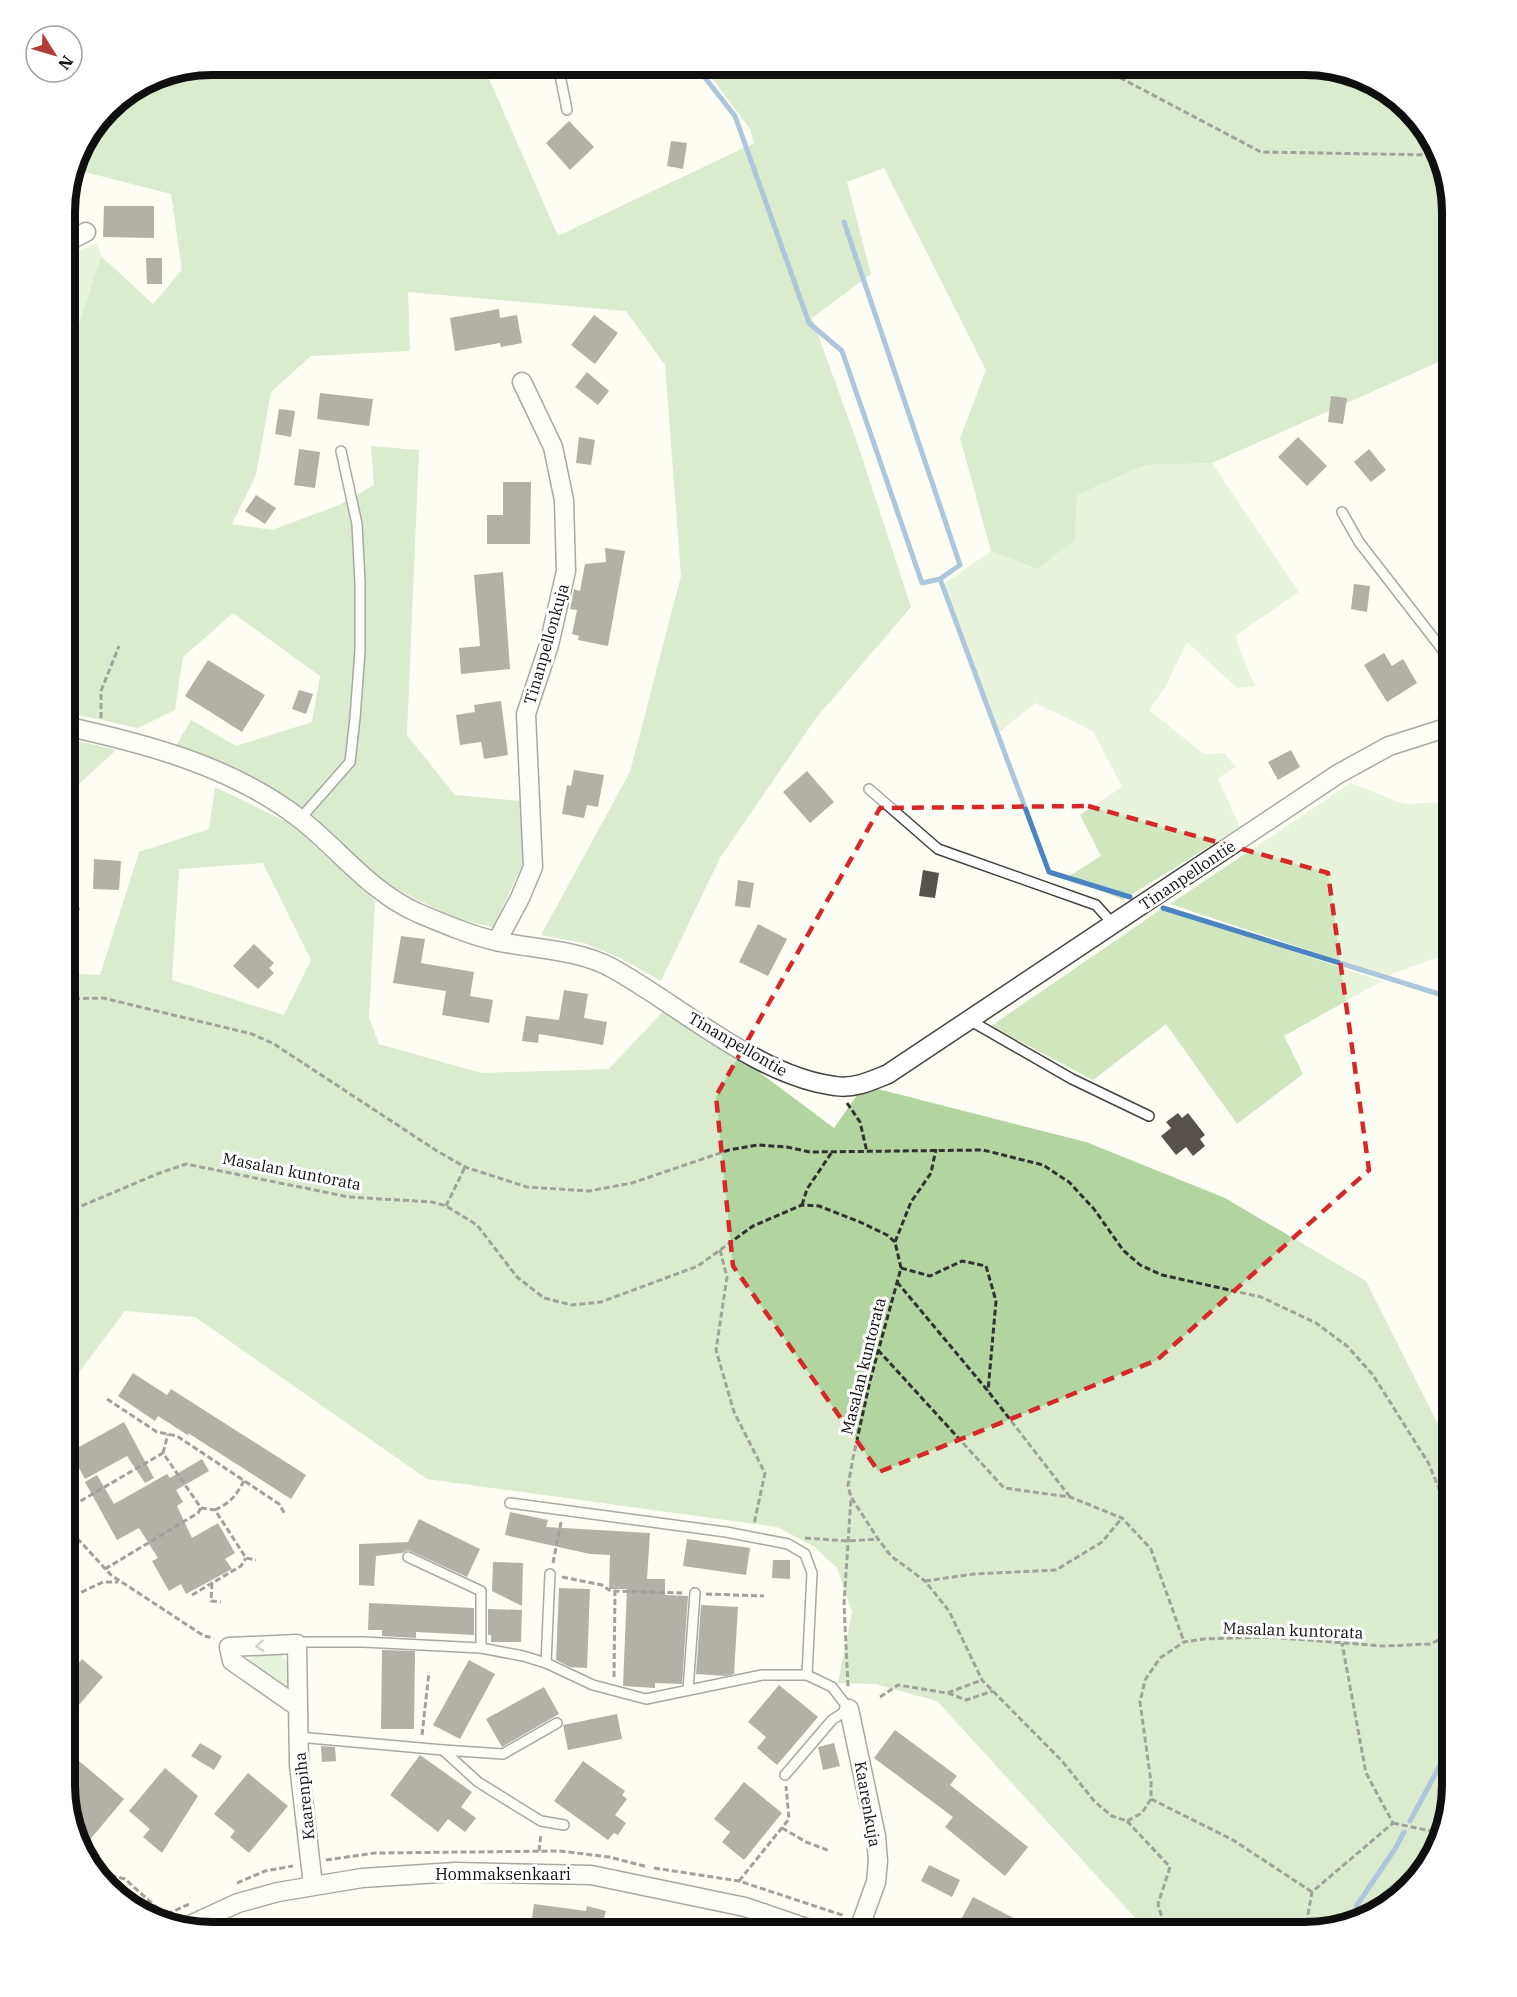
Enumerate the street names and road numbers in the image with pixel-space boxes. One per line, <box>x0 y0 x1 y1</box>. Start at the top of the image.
street label: Tinanpellonkuja <box>519 581 573 707</box>
street label: Tinanpellontie <box>1135 836 1239 914</box>
street label: Tinanpellontie <box>685 1008 791 1080</box>
street label: Masalan kuntorata <box>221 1148 363 1194</box>
street label: Masalan kuntorata <box>836 1295 890 1437</box>
street label: Masalan kuntorata <box>1222 1618 1364 1642</box>
street label: Kaarenpiha <box>289 1751 319 1841</box>
street label: Kaarenkuja <box>851 1759 885 1849</box>
street label: Hommaksenkaari <box>435 1864 571 1884</box>

